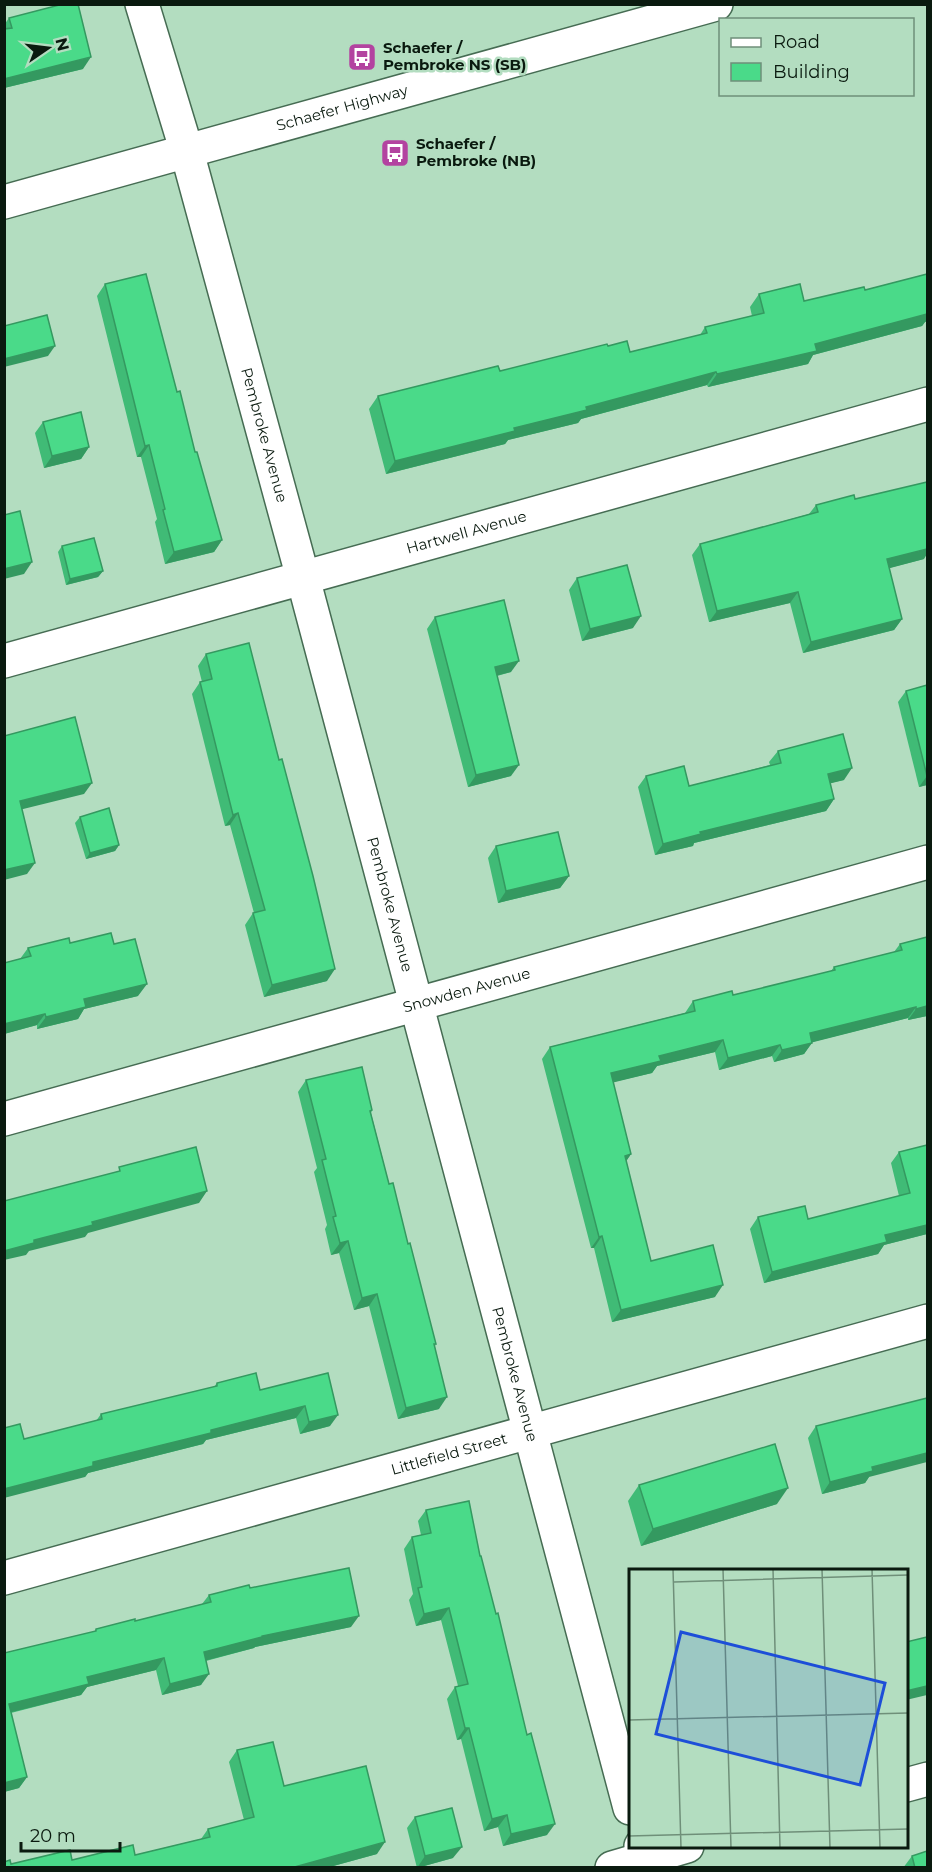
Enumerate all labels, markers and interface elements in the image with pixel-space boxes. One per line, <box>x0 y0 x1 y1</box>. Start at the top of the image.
north arrow <box>18 18 78 78</box>
legend <box>719 18 914 96</box>
text: Road <box>773 31 820 53</box>
text: N <box>51 36 73 53</box>
place label: Schaefer / Pembroke NS (SB) <box>383 38 526 74</box>
bus stop icon: Schaefer / Pembroke NS (SB) <box>346 41 378 73</box>
text: Building <box>773 61 850 83</box>
street label: Schaefer Highway <box>274 80 411 135</box>
place label: Schaefer / Pembroke (NB) <box>416 134 536 170</box>
bus stop icon: Schaefer / Pembroke (NB) <box>379 137 411 169</box>
street label: Pembroke Avenue <box>237 365 292 505</box>
street label: Hartwell Avenue <box>404 506 529 558</box>
street label: Pembroke Avenue <box>363 835 417 974</box>
street label: Snowden Avenue <box>400 963 532 1017</box>
street label: Pembroke Avenue <box>488 1304 542 1444</box>
street label: Littlefield Street <box>389 1429 509 1479</box>
inset map <box>629 1569 908 1848</box>
scale bar <box>21 1815 120 1853</box>
text: 20 m <box>30 1825 76 1847</box>

